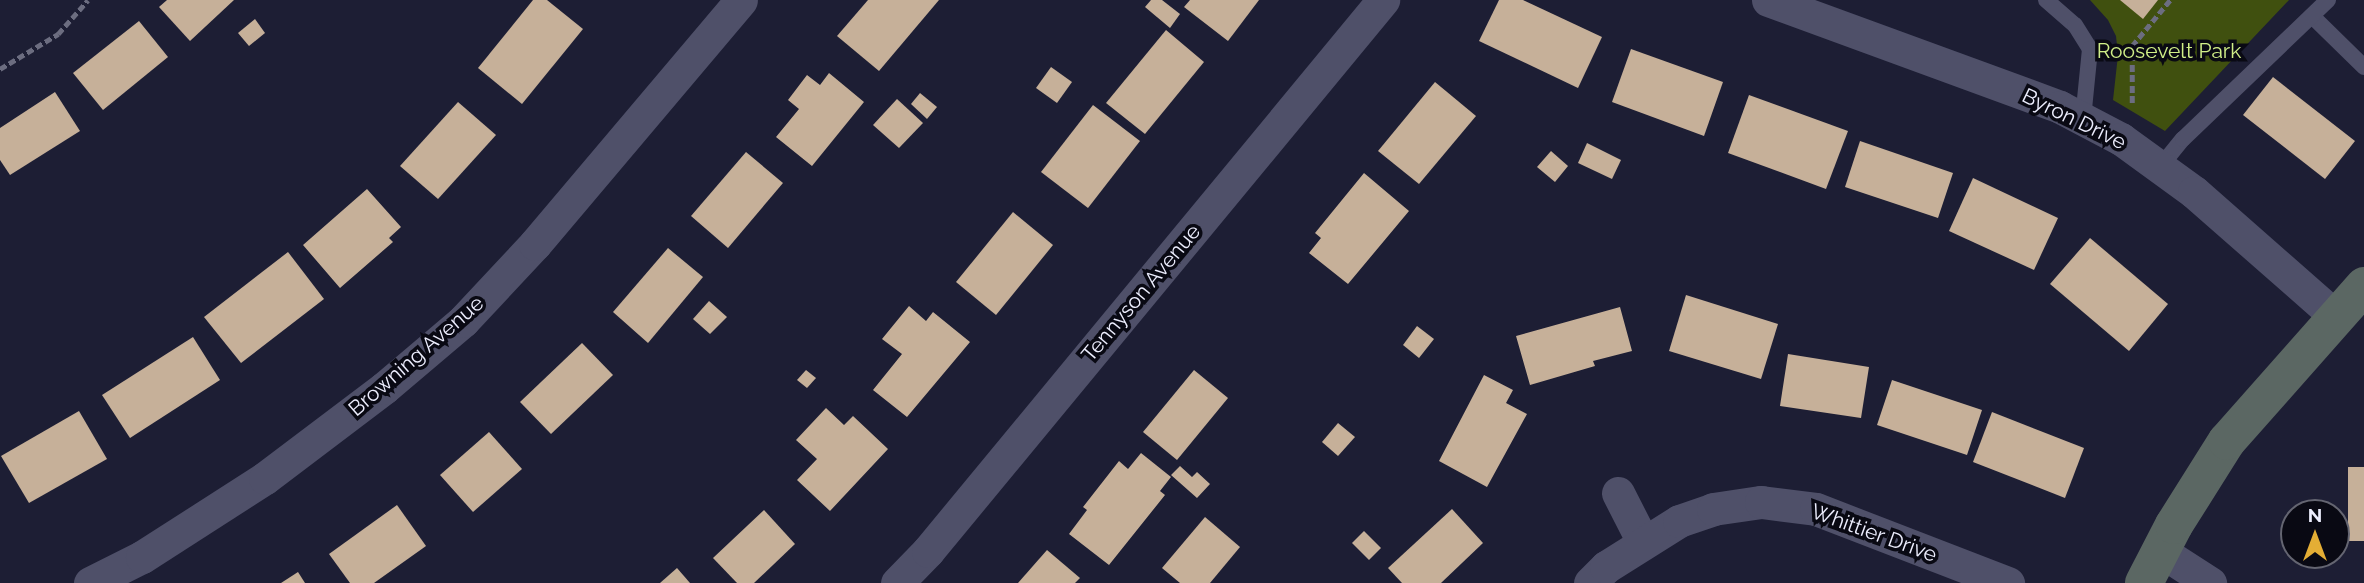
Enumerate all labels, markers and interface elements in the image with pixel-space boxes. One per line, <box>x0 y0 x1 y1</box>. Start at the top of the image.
park label: Roosevelt Park <box>2097 38 2241 64</box>
street label: Byron Drive <box>2018 83 2130 155</box>
street label: Tennyson Avenue <box>1076 219 1206 367</box>
street label: Browning Avenue <box>343 290 489 422</box>
street label: Whittier Drive <box>1807 498 1941 568</box>
north arrow <box>2280 499 2350 569</box>
text: N <box>2308 504 2322 526</box>

